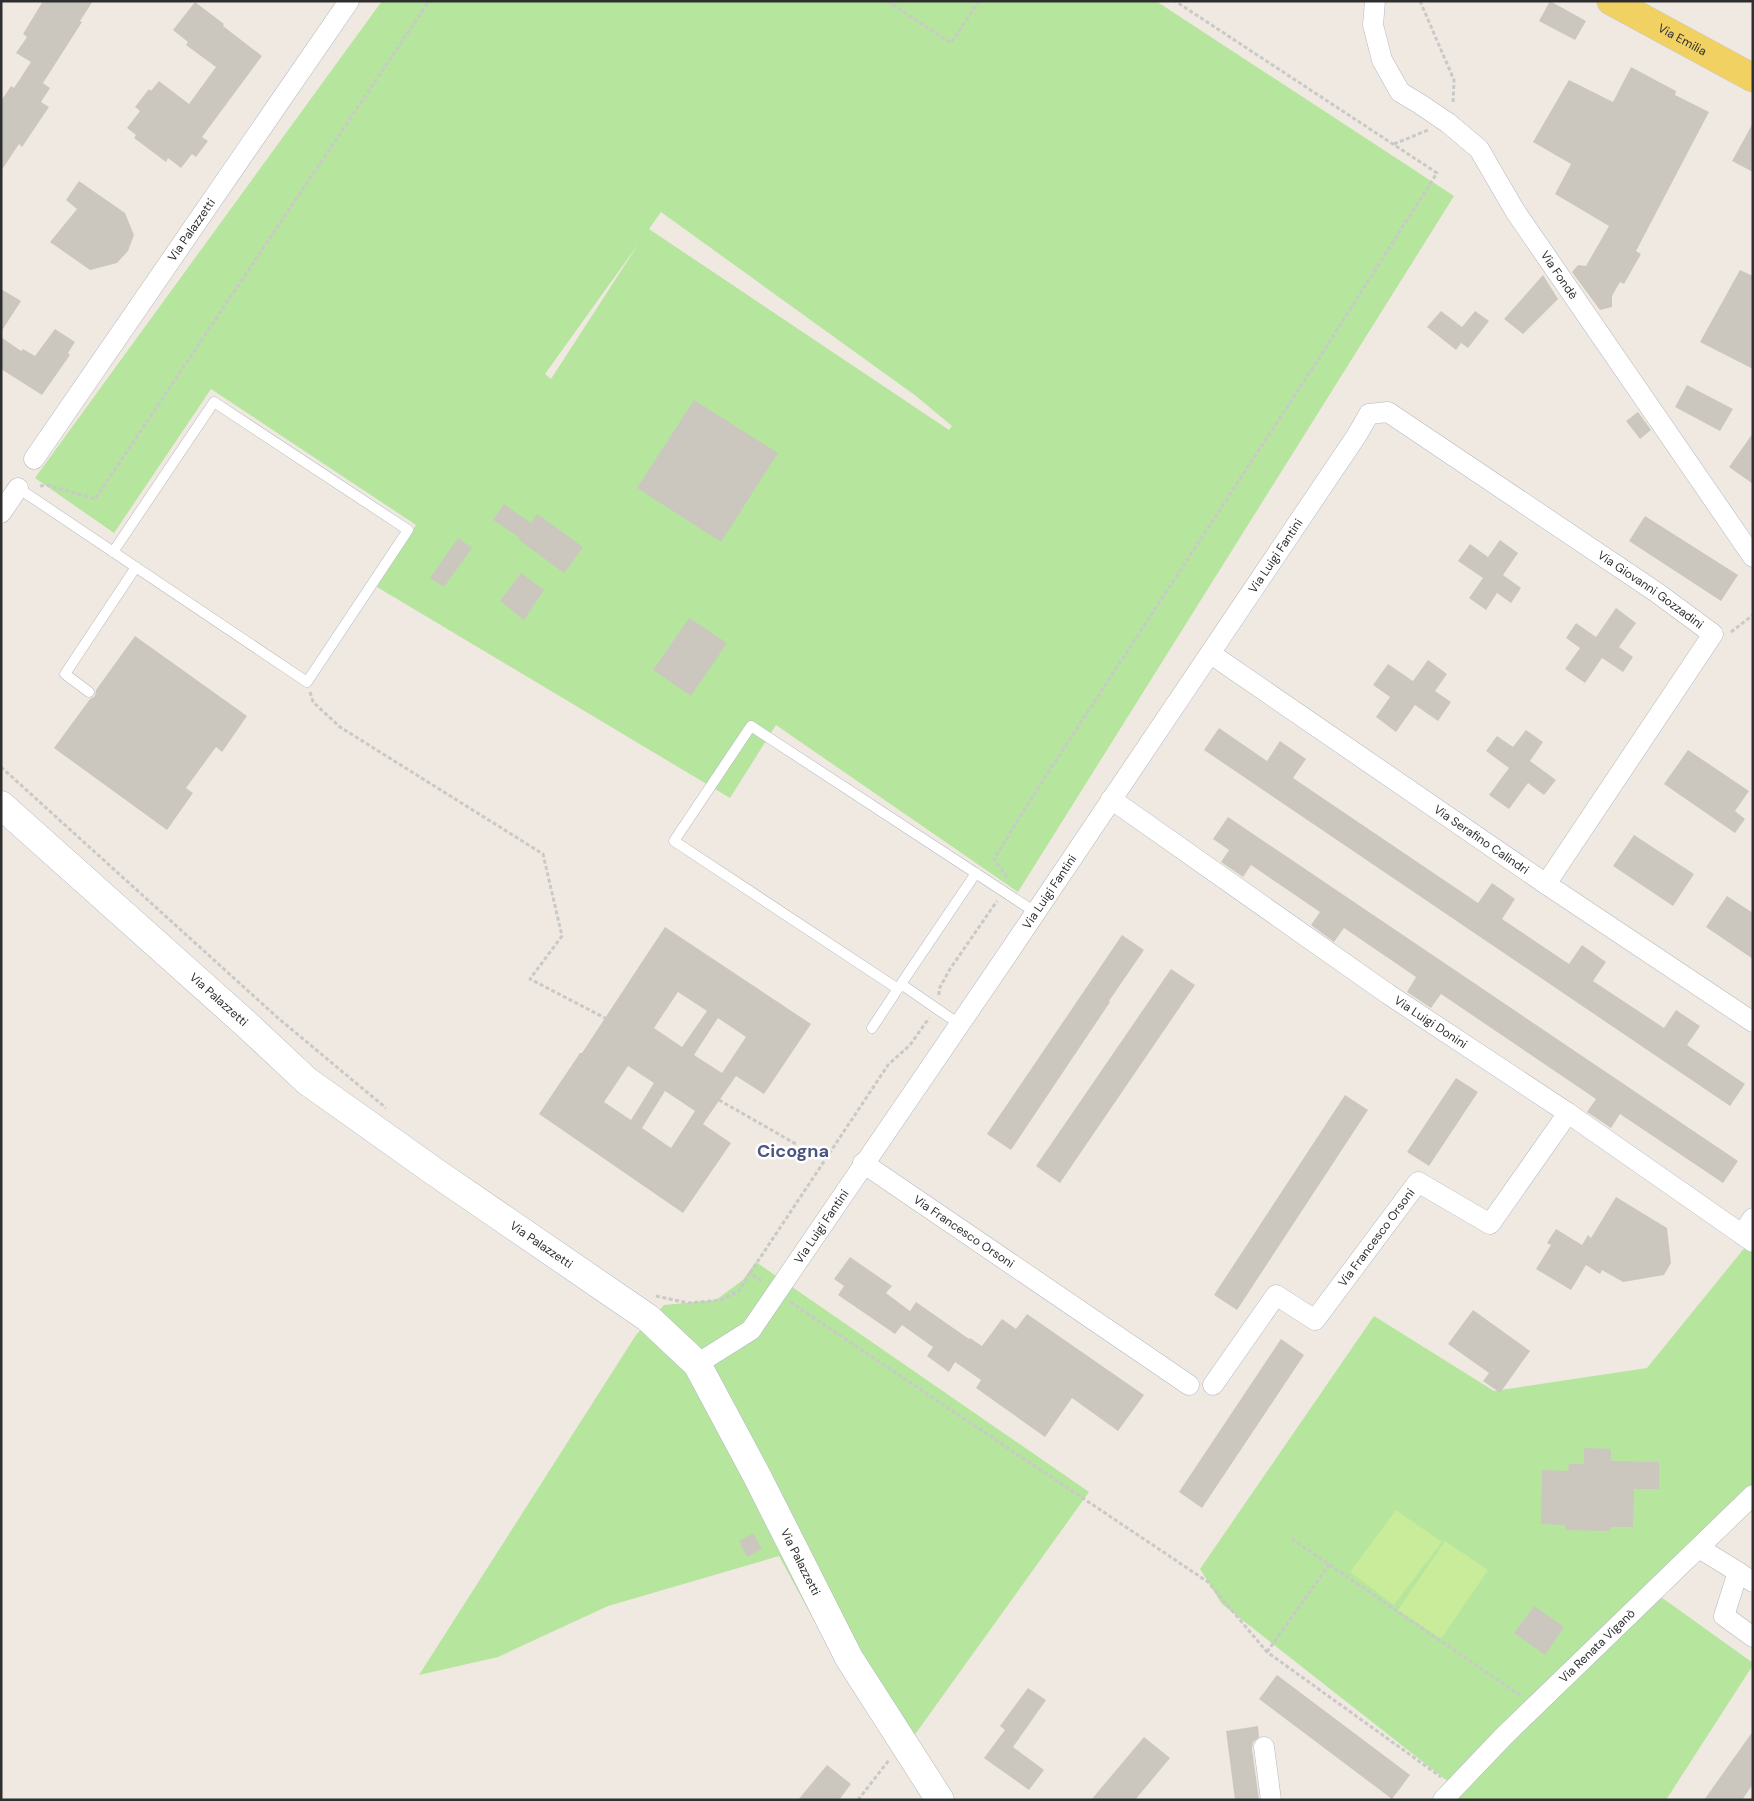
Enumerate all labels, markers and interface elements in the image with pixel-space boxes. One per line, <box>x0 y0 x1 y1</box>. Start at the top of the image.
street label: Via Emilia <box>1655 20 1709 59</box>
street label: Via Palazzetti <box>164 195 219 265</box>
street label: Via Fondè <box>1537 248 1581 302</box>
street label: Via Luigi Fantini <box>1245 515 1306 596</box>
street label: Via Giovanni Gozzadini <box>1594 547 1707 632</box>
street label: Via Serafino Calindri <box>1431 801 1532 878</box>
street label: Via Luigi Fantini <box>1019 851 1080 932</box>
street label: Via Palazzetti <box>186 969 251 1030</box>
street label: Via Luigi Donini <box>1391 992 1471 1052</box>
district label: Cicogna <box>757 1139 829 1163</box>
street label: Via Francesco Orsoni <box>1335 1185 1418 1290</box>
street label: Via Luigi Fantini <box>791 1186 853 1267</box>
street label: Via Francesco Orsoni <box>910 1192 1017 1272</box>
street label: Via Palazzetti <box>507 1218 576 1272</box>
street label: Via Palazzetti <box>777 1526 824 1598</box>
street label: Via Renata Viganò <box>1556 1605 1639 1686</box>

